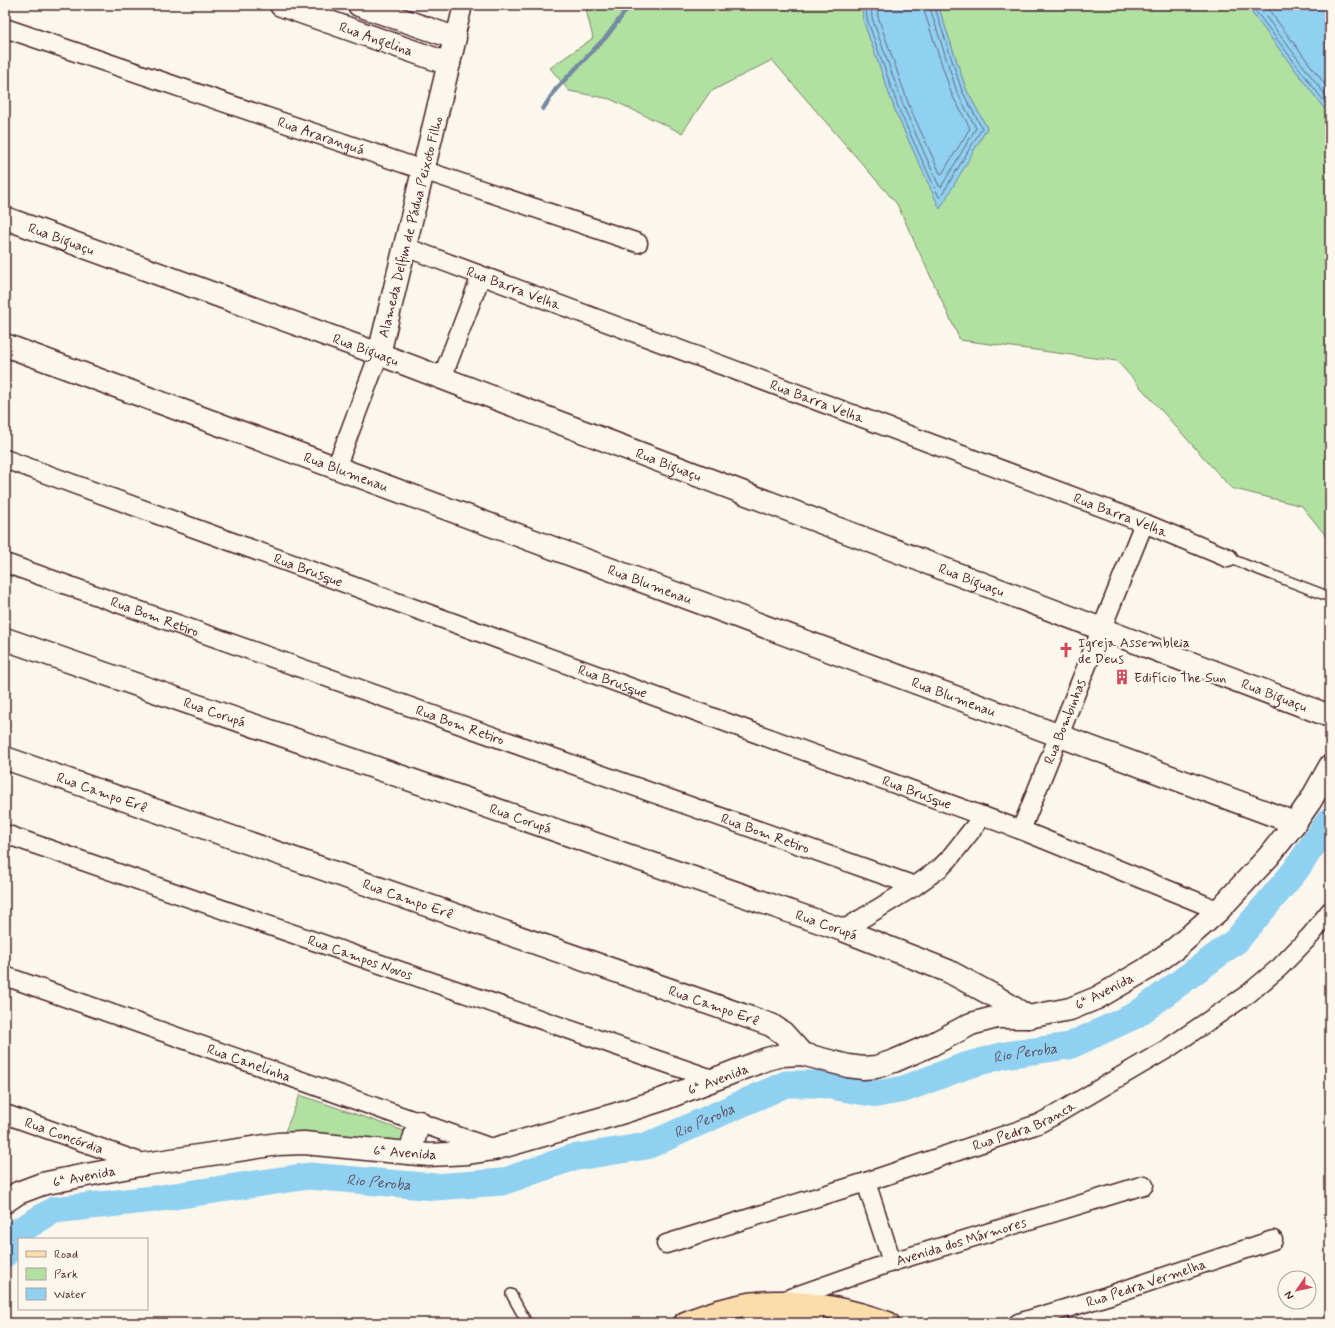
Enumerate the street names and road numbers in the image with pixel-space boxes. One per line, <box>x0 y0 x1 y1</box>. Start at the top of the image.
street label: Rua Angelina <box>337 18 415 61</box>
street label: Rua Araranguá <box>275 113 367 160</box>
street label: Alameda Delfim de Pádua Peixoto Filho <box>375 115 447 340</box>
street label: Rua Biguaçu <box>26 219 97 260</box>
street label: Rua Barra Velha <box>464 263 564 315</box>
street label: Rua Biguaçu <box>330 330 401 371</box>
street label: Rua Barra Velha <box>767 376 867 428</box>
street label: Rua Biguaçu <box>633 445 704 486</box>
street label: Rua Blumenau <box>301 449 391 496</box>
street label: Rua Barra Velha <box>1071 489 1171 542</box>
street label: Rua Brusque <box>271 550 345 592</box>
street label: Rua Biguaçu <box>936 560 1007 601</box>
street label: Rua Blumenau <box>605 561 695 609</box>
street label: Rua Bom Retiro <box>108 593 201 641</box>
street label: Rua Brusque <box>575 661 650 703</box>
street label: Rua Blumenau <box>909 674 999 722</box>
street label: Rua Biguaçu <box>1239 675 1309 716</box>
street label: Rua Bombinhas <box>1040 676 1091 767</box>
street label: Rua Corupá <box>181 694 248 732</box>
street label: Rua Bom Retiro <box>413 702 507 750</box>
street label: Rua Campo Erê <box>54 769 150 817</box>
street label: Rua Brusque <box>880 772 954 814</box>
street label: Rua Corupá <box>487 800 554 838</box>
street label: Rua Bom Retiro <box>718 810 812 858</box>
street label: Rua Campo Erê <box>360 875 456 924</box>
street label: Rua Corupá <box>793 906 860 945</box>
street label: Rua Campos Novos <box>305 932 415 985</box>
street label: 6ª Avenida <box>1072 969 1137 1014</box>
street label: Rua Campo Erê <box>666 982 762 1030</box>
street label: Rua Canelinha <box>204 1040 293 1086</box>
street label: 6ª Avenida <box>685 1060 751 1100</box>
street label: Rua Pedra Branca <box>970 1097 1079 1155</box>
street label: Rua Concórdia <box>22 1114 106 1159</box>
street label: 6ª Avenida <box>373 1142 437 1164</box>
street label: 6ª Avenida <box>51 1162 117 1192</box>
street label: Avenida dos Mármores <box>894 1213 1029 1270</box>
street label: Rua Pedra Vermelha <box>1084 1255 1208 1312</box>

